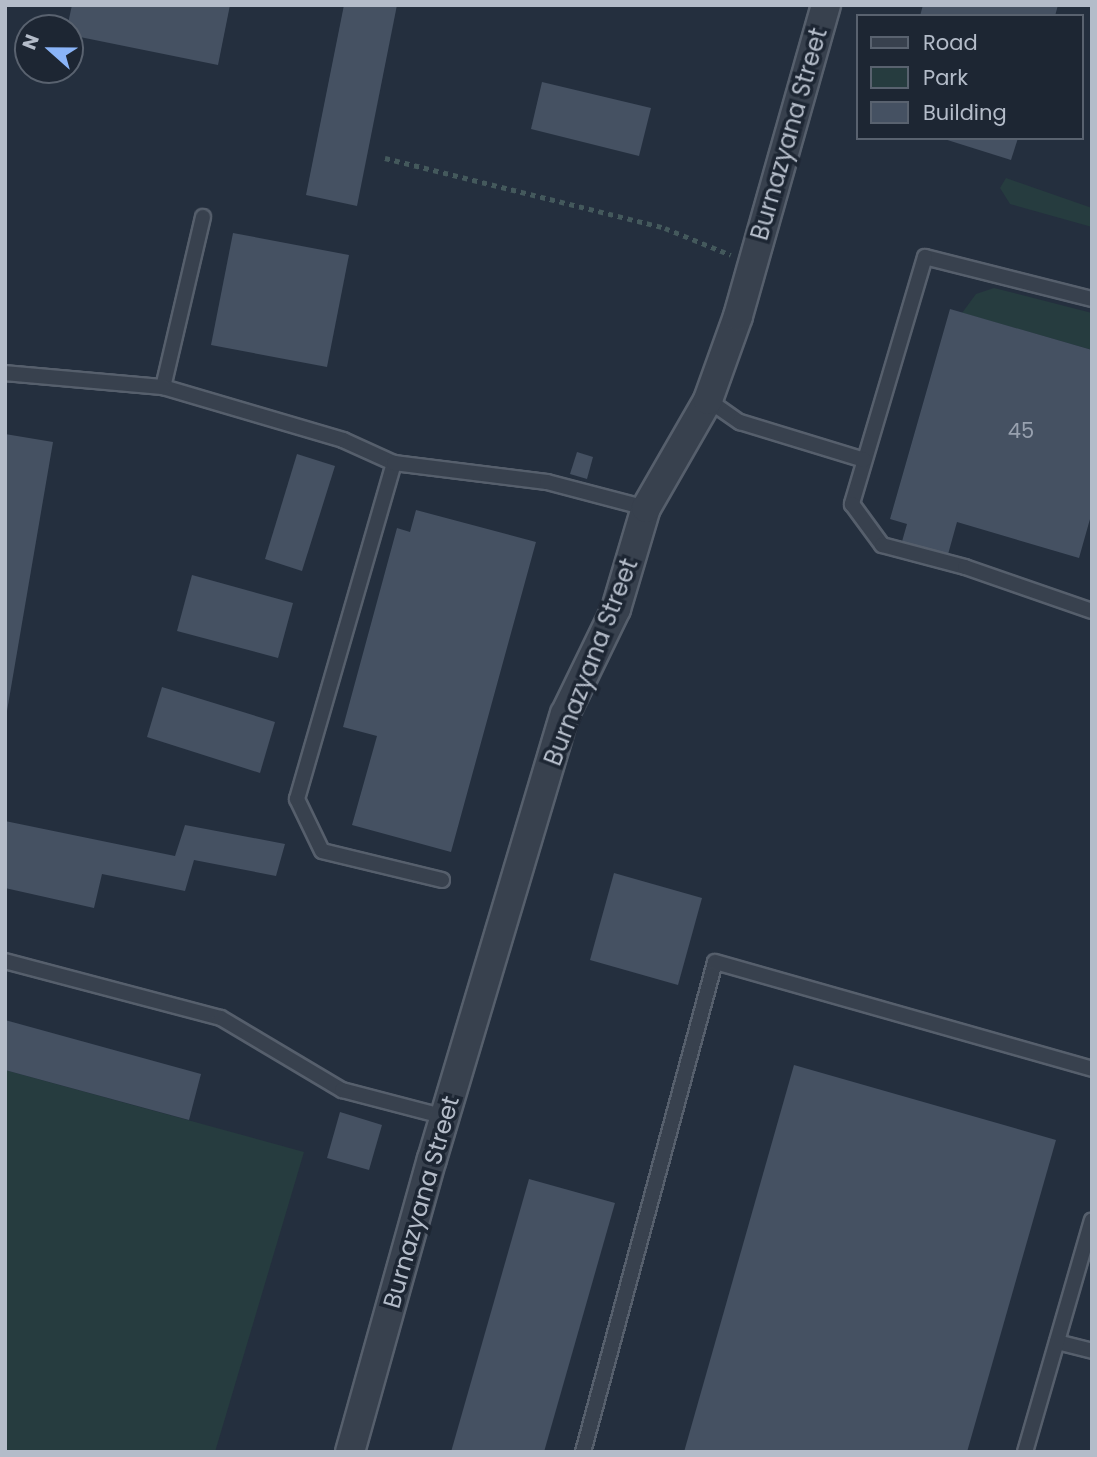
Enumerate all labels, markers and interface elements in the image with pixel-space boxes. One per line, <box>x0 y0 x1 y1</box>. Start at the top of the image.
north arrow <box>14 14 84 84</box>
legend <box>856 14 1083 140</box>
street label: Burnazyana Street <box>745 25 833 243</box>
text: Road <box>923 28 978 57</box>
text: N <box>16 31 46 54</box>
text: Park <box>923 63 968 92</box>
text: Building <box>923 98 1007 127</box>
house number: 45 <box>1008 418 1034 444</box>
street label: Burnazyana Street <box>538 554 644 770</box>
street label: Burnazyana Street <box>377 1093 465 1311</box>

